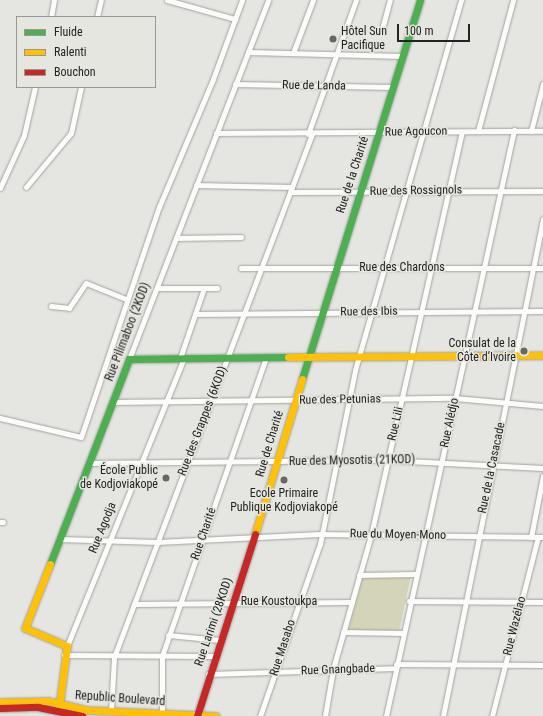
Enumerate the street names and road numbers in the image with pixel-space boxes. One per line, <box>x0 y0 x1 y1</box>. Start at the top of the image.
street label: Rue de Landa <box>282 78 346 94</box>
street label: Rue Agoucon <box>385 124 447 140</box>
street label: Rue de la Charité <box>334 135 372 215</box>
street label: Rue des Rossignols <box>370 183 462 199</box>
street label: Rue des Chardons <box>359 261 445 275</box>
street label: Rue Pilimaboo (2KOD) <box>102 280 154 384</box>
street label: Rue des Ibis <box>340 304 398 320</box>
street label: Rue des Grappes (6KOD) <box>175 364 231 478</box>
street label: Rue des Petunias <box>299 392 381 408</box>
street label: Rue Alédjo <box>438 397 462 449</box>
street label: Rue Lili <box>385 406 407 442</box>
street label: Rue de Charité <box>253 409 287 479</box>
street label: Rue de la Casacade <box>475 421 509 515</box>
street label: Rue des Myosotis (21KOD) <box>289 453 415 469</box>
street label: Rue Agodja <box>86 500 120 556</box>
street label: Rue Charité <box>188 506 220 562</box>
street label: Rue du Moyen-Mono <box>350 527 446 543</box>
street label: Rue Larimi (28KOD) <box>192 576 236 668</box>
street label: Rue Koustoukpa <box>241 595 317 609</box>
street label: Rue Wazélao <box>501 595 529 657</box>
street label: Rue Masabo <box>267 618 299 678</box>
street label: Rue Gnangbade <box>301 662 375 678</box>
street label: Republic Boulevard <box>74 689 166 709</box>

